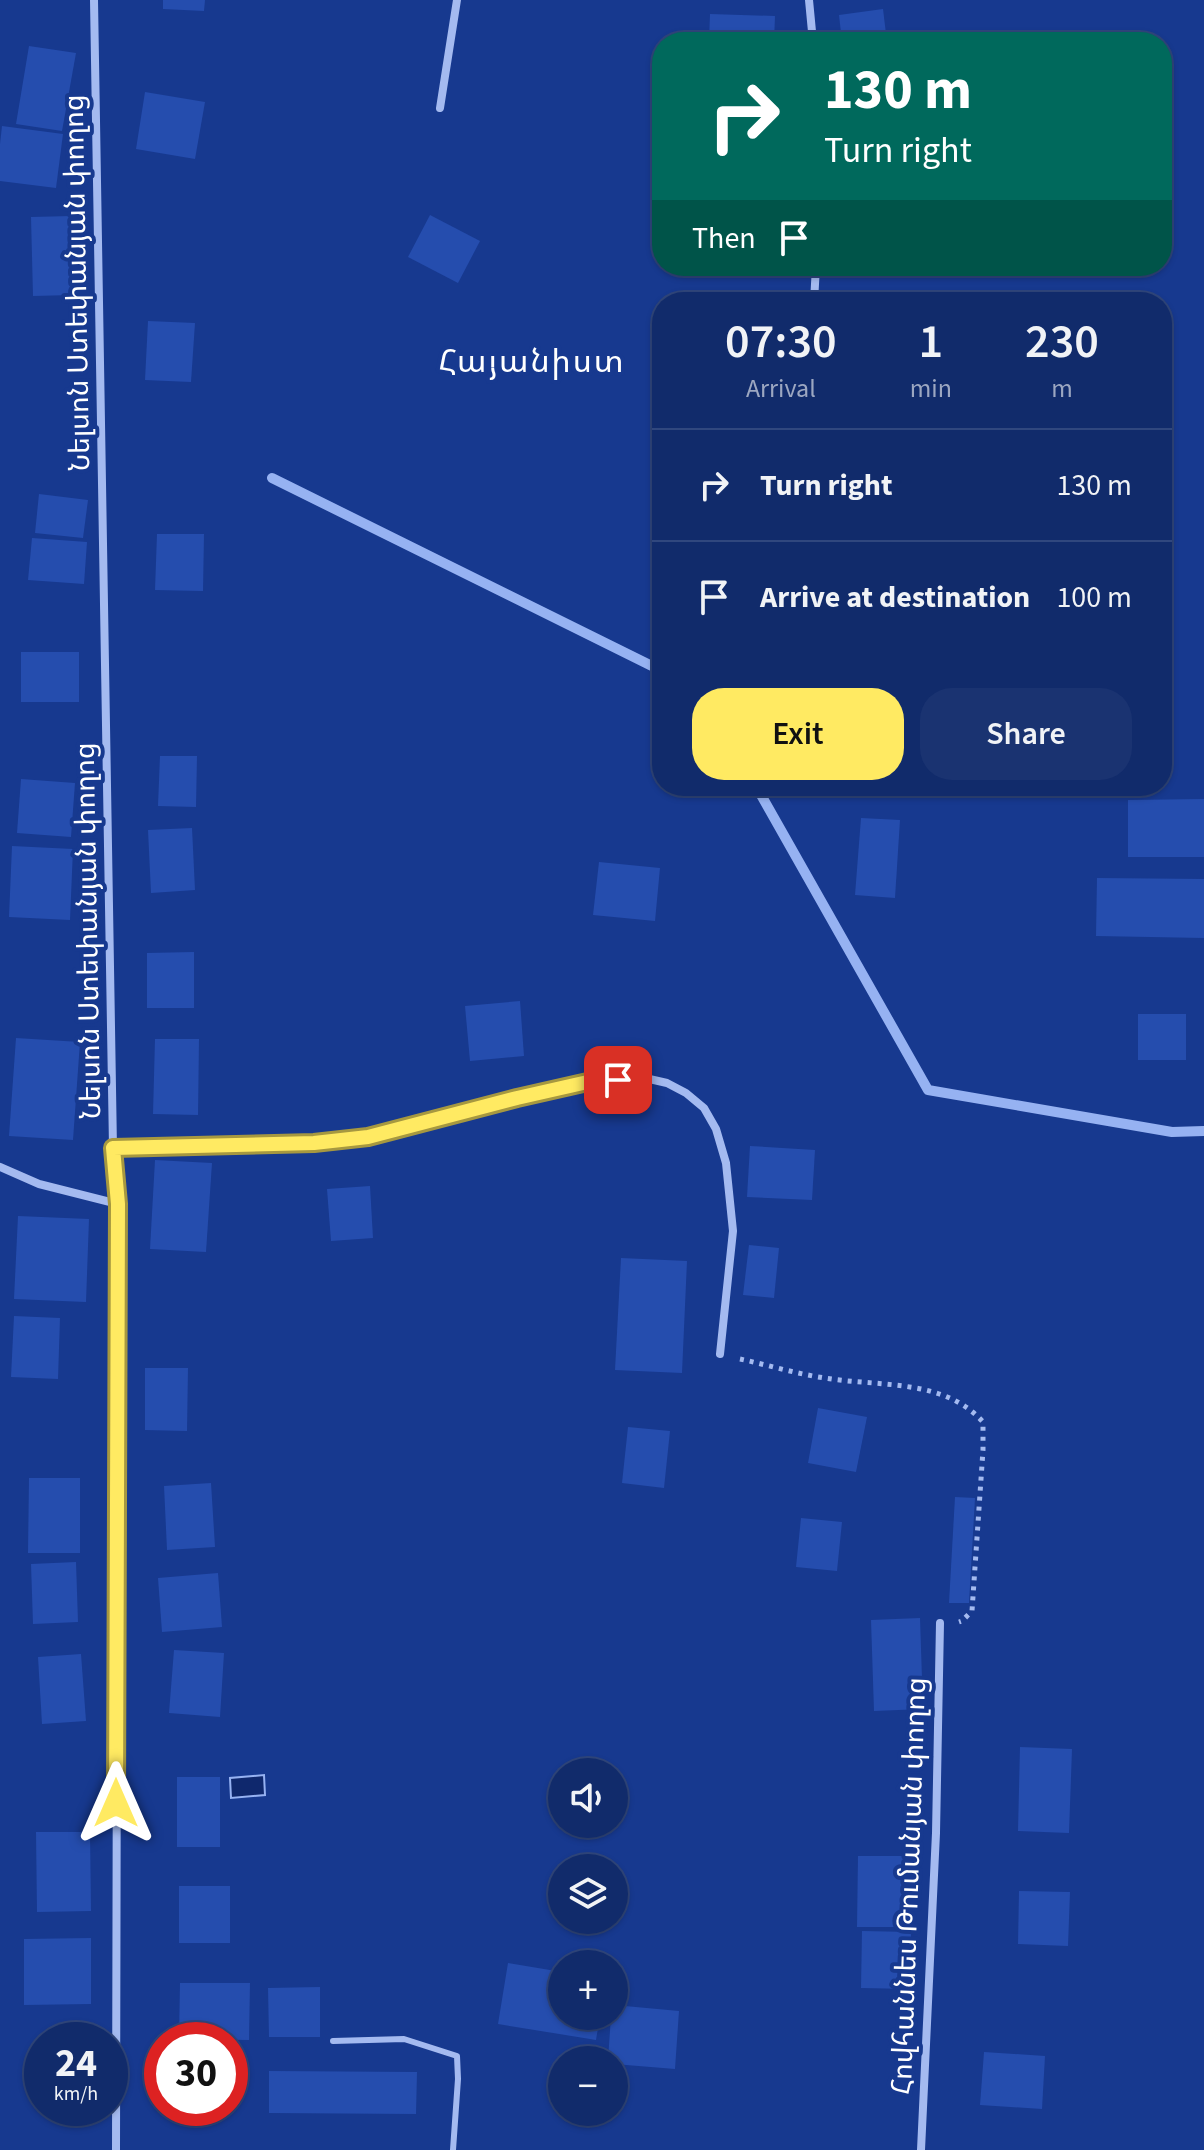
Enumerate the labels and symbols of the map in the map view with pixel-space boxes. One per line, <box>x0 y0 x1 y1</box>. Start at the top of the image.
street label: Նելսոն Ստեփանյան փողոց <box>54 94 100 472</box>
district label: Հայանիստ <box>438 339 626 385</box>
street label: Նելսոն Ստեփանյան փողոց <box>65 742 111 1120</box>
pin <box>584 1046 652 1114</box>
street label: Հովհաննես Թումանյան փողոց <box>882 1677 936 2095</box>
position arrow <box>74 1761 158 1845</box>
speed limit sign: 30 <box>144 2022 248 2126</box>

